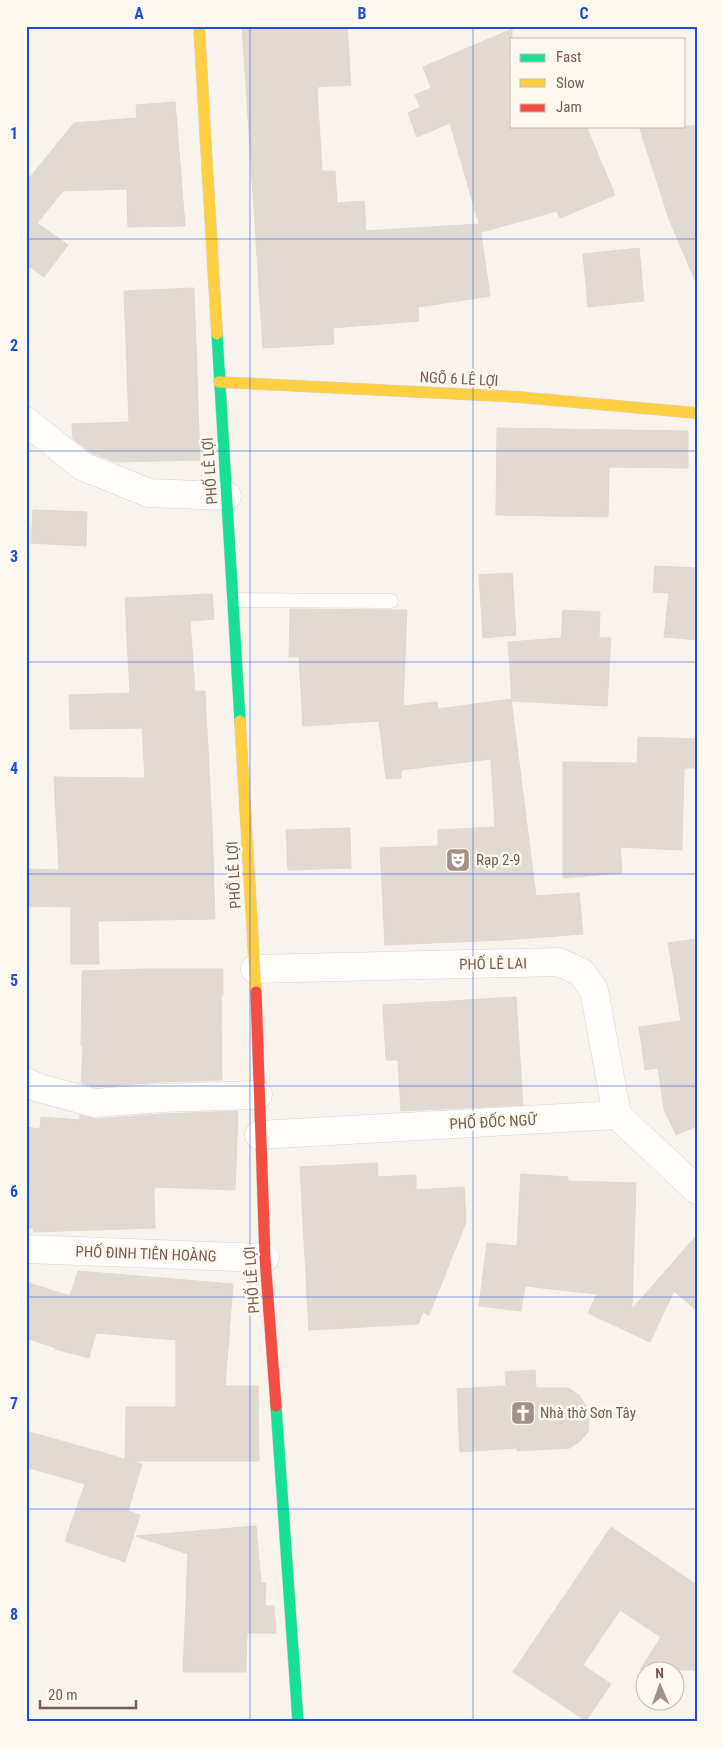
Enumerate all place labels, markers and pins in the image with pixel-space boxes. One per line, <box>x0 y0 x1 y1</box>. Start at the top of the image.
theatre icon: Rạp 2-9 <box>445 847 471 873</box>
place label: Rạp 2-9 <box>476 851 521 869</box>
church icon: Nhà thờ Sơn Tây <box>510 1400 536 1426</box>
place label: Nhà thờ Sơn Tây <box>540 1404 636 1422</box>

